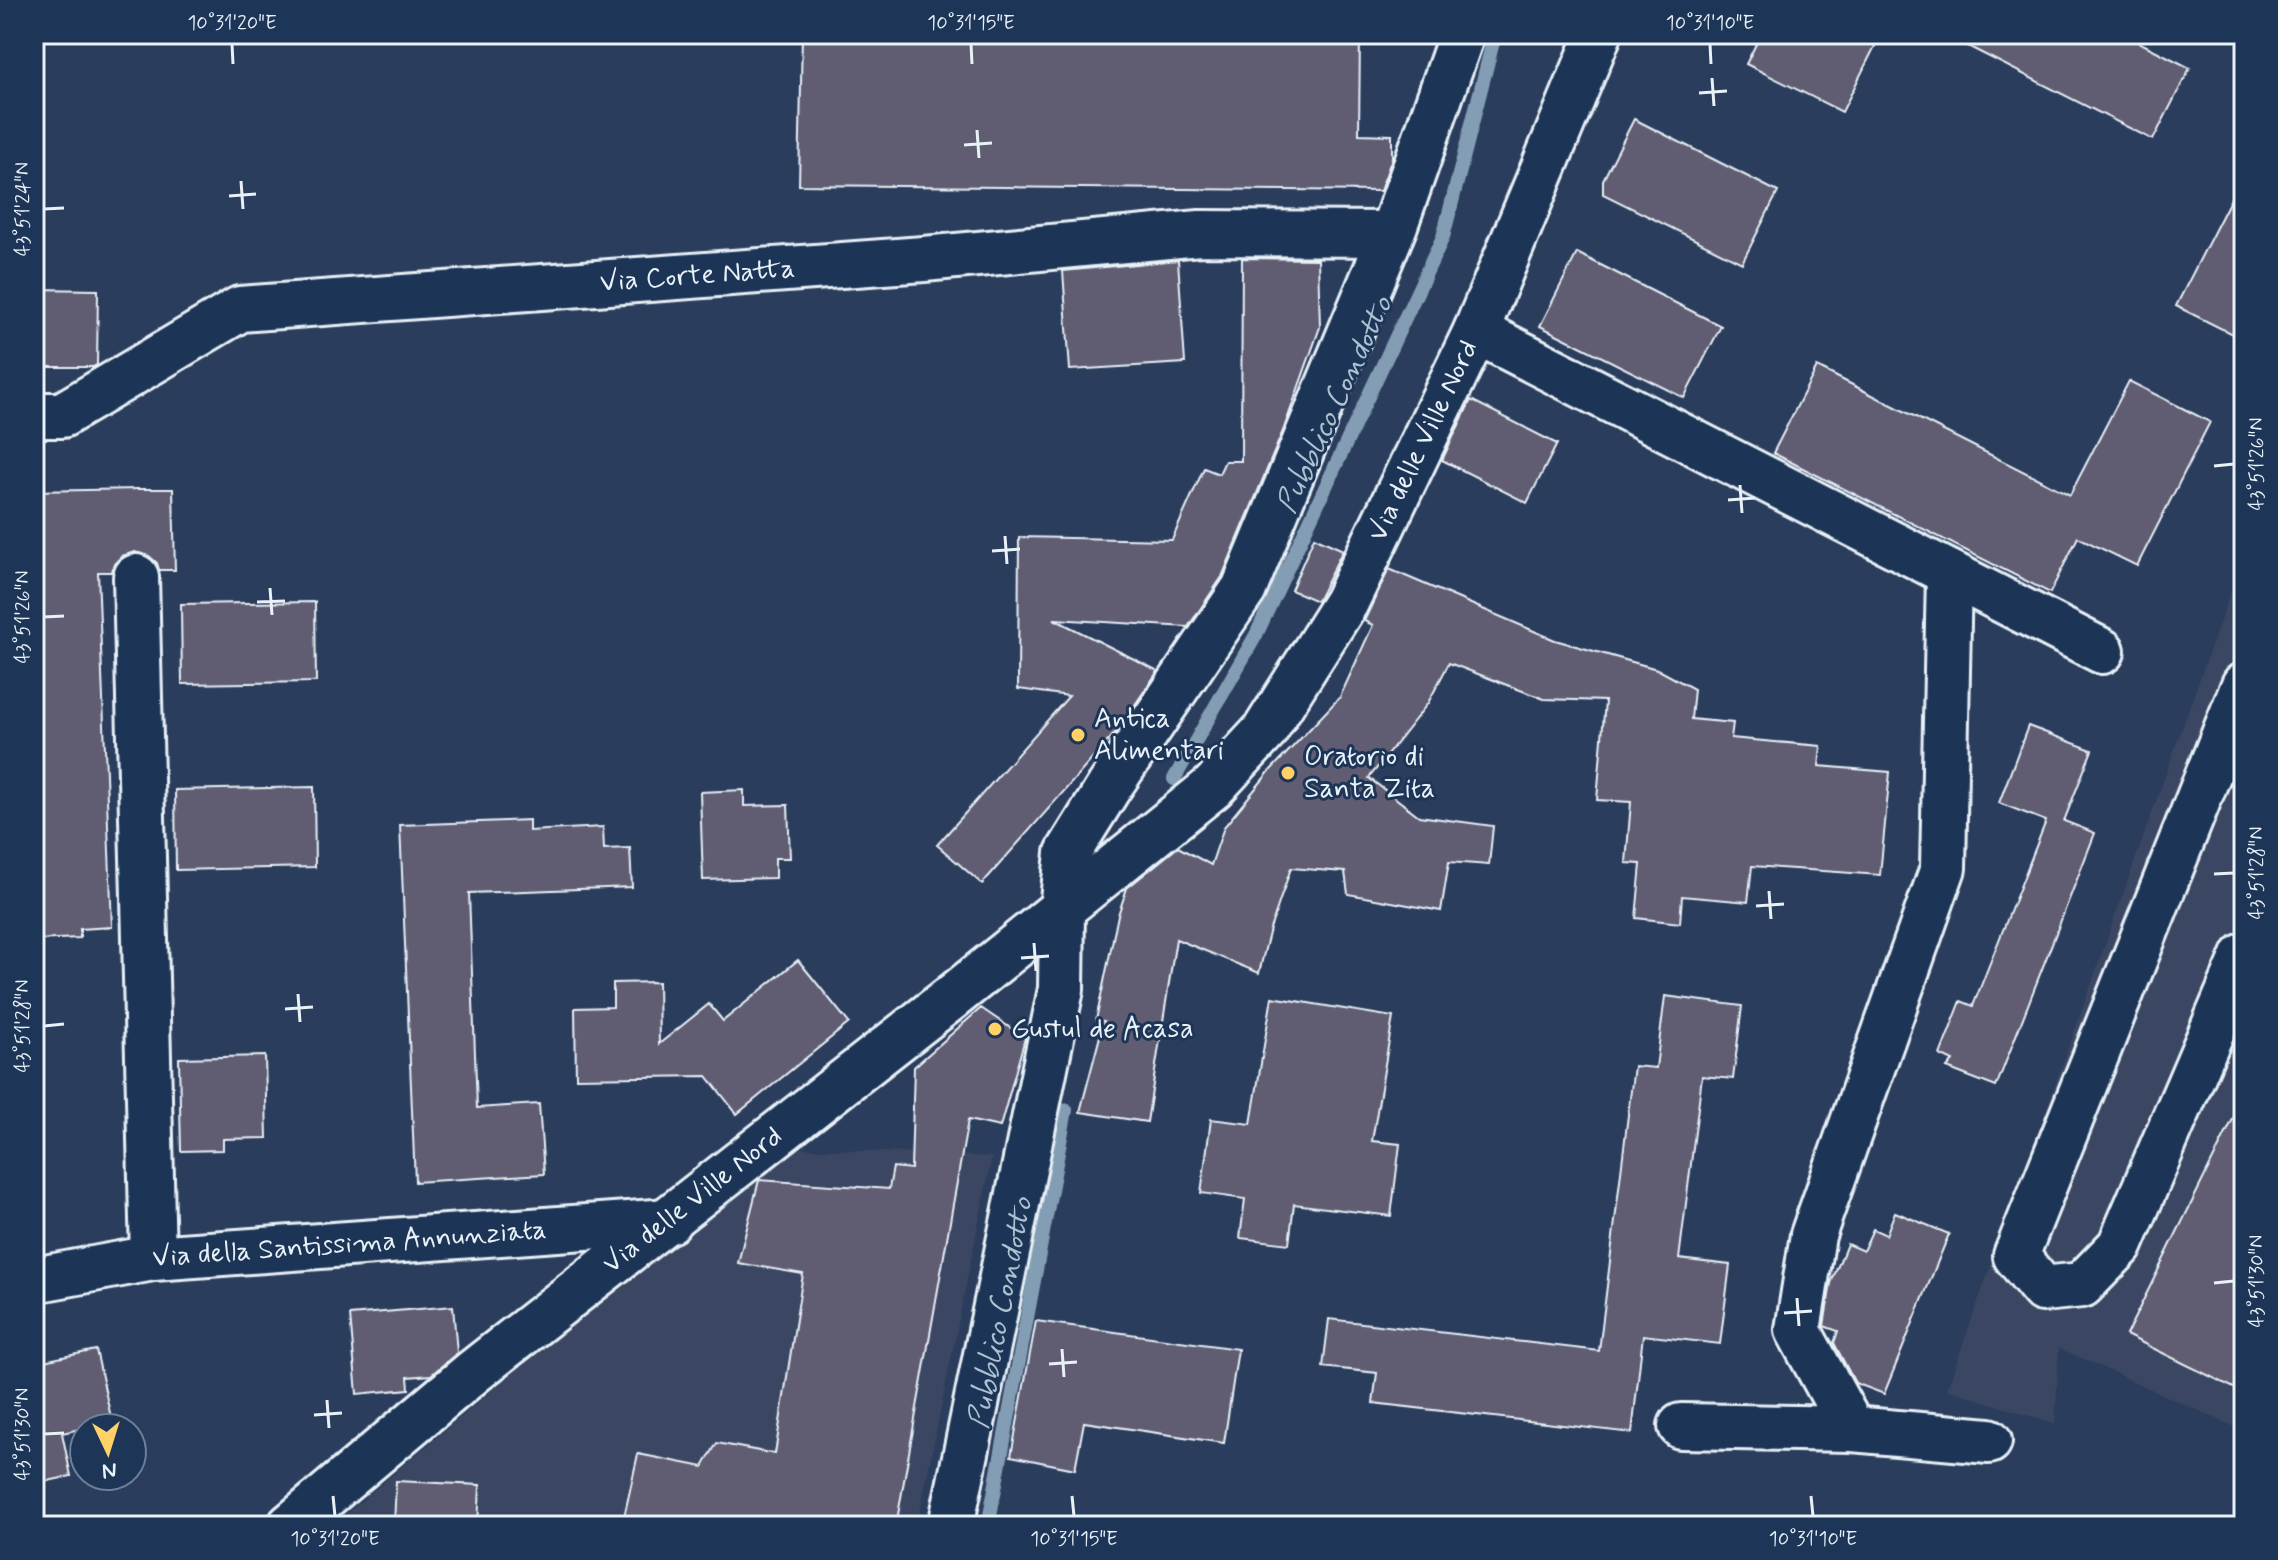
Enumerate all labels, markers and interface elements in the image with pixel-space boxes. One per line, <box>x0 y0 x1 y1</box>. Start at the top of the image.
text: 10°31'20"E <box>187 10 277 37</box>
text: 10°31'15"E <box>927 10 1015 37</box>
text: 10°31'10"E <box>1666 10 1754 37</box>
text: 43°51'24"N <box>10 162 37 256</box>
street label: Via Corte Natta <box>599 250 797 301</box>
water label: Pubblico Condotto <box>1268 289 1403 520</box>
street label: Via delle Ville Nord <box>1359 334 1487 547</box>
text: 43°51'26"N <box>2244 417 2271 511</box>
text: 43°51'26"N <box>10 570 37 664</box>
place label: Antica Alimentari <box>1094 701 1224 770</box>
marker: Antica Alimentari <box>1069 726 1087 744</box>
place label: Oratorio di Santa Zita <box>1304 739 1435 808</box>
marker: Oratorio di Santa Zita <box>1279 764 1297 782</box>
text: 43°51'28"N <box>2244 826 2271 920</box>
text: 43°51'28"N <box>10 979 37 1073</box>
place label: Gustul de Acasa <box>1011 1011 1194 1048</box>
marker: Gustul de Acasa <box>986 1020 1004 1038</box>
street label: Via delle Ville Nord <box>595 1118 790 1282</box>
water label: Pubblico Condotto <box>959 1193 1043 1432</box>
street label: Via della Santissima Annunziata <box>151 1211 548 1276</box>
text: 43°51'30"N <box>2244 1235 2271 1327</box>
text: 43°51'30"N <box>10 1388 37 1480</box>
north arrow <box>68 1412 148 1492</box>
text: N <box>101 1455 118 1484</box>
text: 10°31'20"E <box>290 1526 380 1553</box>
text: 10°31'15"E <box>1030 1526 1118 1553</box>
text: 10°31'10"E <box>1769 1526 1857 1553</box>

